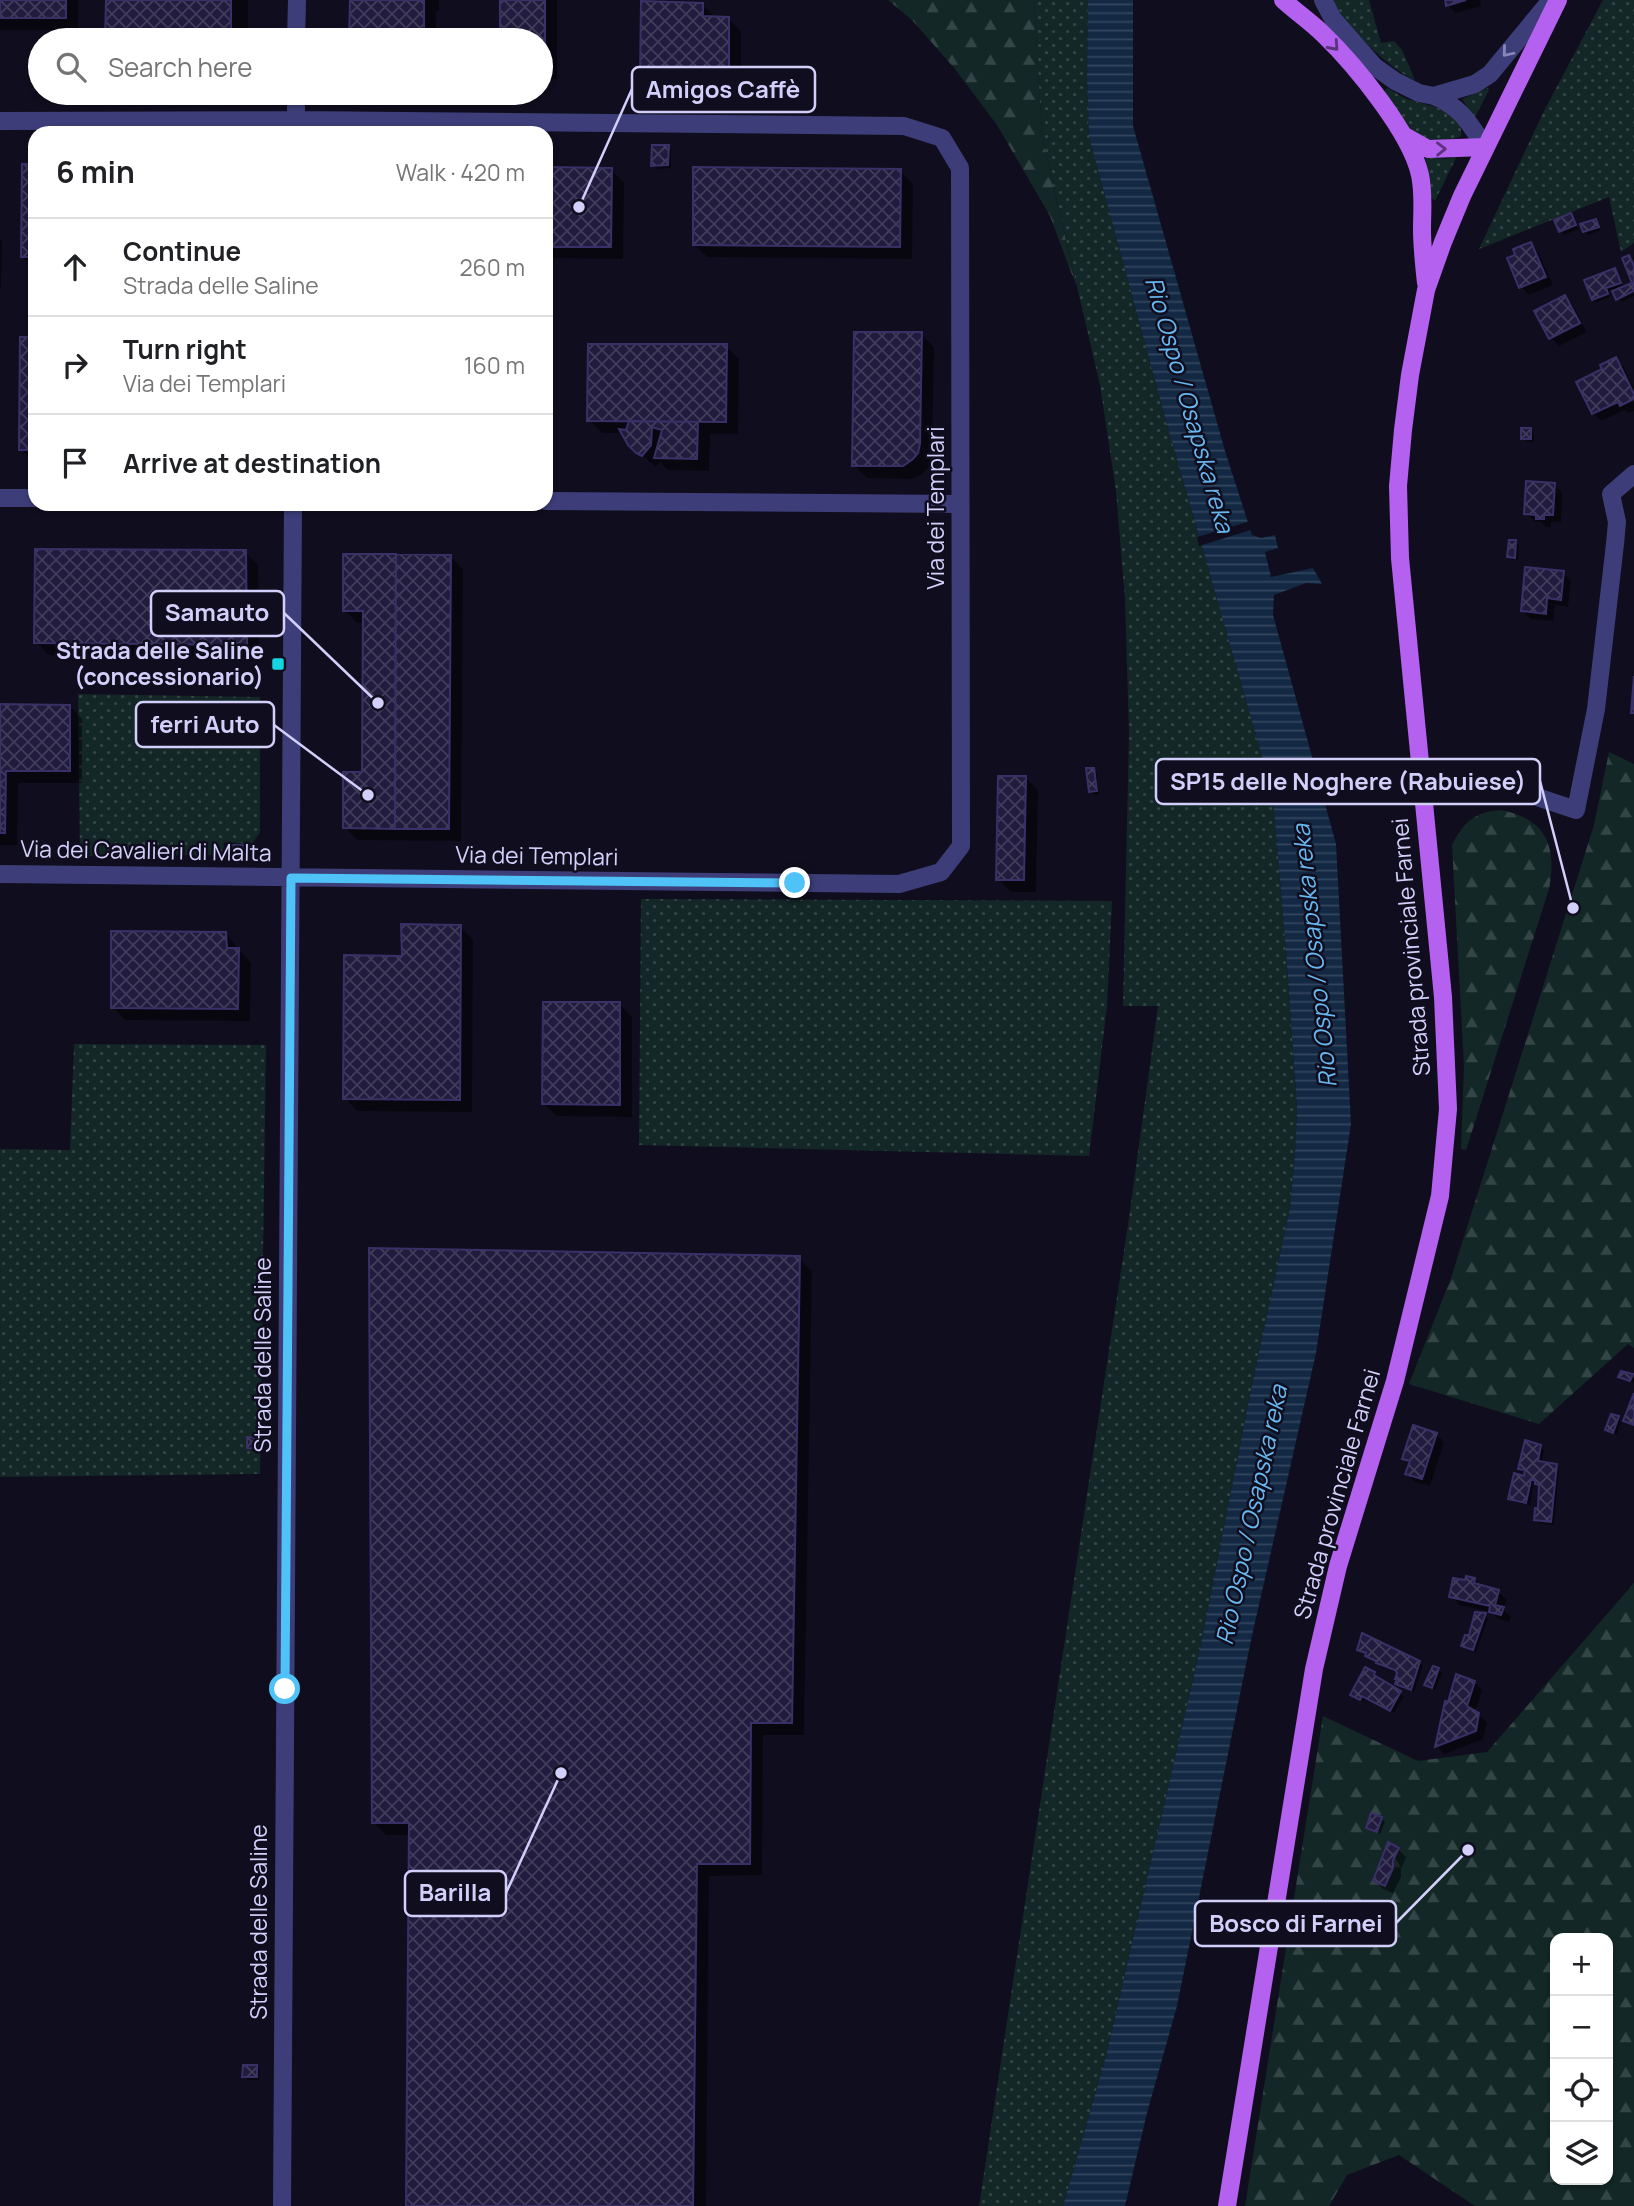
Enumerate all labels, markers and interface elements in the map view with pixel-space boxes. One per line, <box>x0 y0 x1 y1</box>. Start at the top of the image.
search box <box>28 28 553 105</box>
one-way arrow <box>1325 37 1338 50</box>
one-way arrow <box>1503 44 1515 57</box>
icon: search <box>52 48 90 86</box>
text: Search here <box>108 49 253 85</box>
callout: Amigos Caffè <box>632 67 815 112</box>
text: Amigos Caffè <box>646 72 800 105</box>
one-way arrow <box>1436 141 1446 157</box>
text: 6 min <box>56 151 135 192</box>
text: Walk · 420 m <box>396 156 525 188</box>
text: Continue <box>123 233 241 269</box>
icon: ahead <box>56 248 94 286</box>
text: 260 m <box>459 251 525 283</box>
text: Strada delle Saline <box>123 269 319 301</box>
water label: Rio Ospo / Osapska reka <box>1138 273 1243 538</box>
text: Turn right <box>123 331 247 367</box>
icon: right <box>56 346 94 384</box>
text: 160 m <box>464 349 525 381</box>
text: Via dei Templari <box>123 367 286 399</box>
street label: Via dei Templari <box>919 426 951 590</box>
icon: arrive <box>56 444 94 482</box>
text: Arrive at destination <box>123 445 381 481</box>
callout: Samauto <box>151 591 284 636</box>
text: Samauto <box>165 595 269 628</box>
place label: Strada delle Saline (concessionario) <box>56 634 264 692</box>
marker: Strada delle Saline (concessionario) <box>270 656 286 672</box>
callout: ferri Auto <box>136 702 274 747</box>
text: ferri Auto <box>150 707 260 740</box>
callout: SP15 delle Noghere (Rabuiese) <box>1156 759 1540 804</box>
text: SP15 delle Noghere (Rabuiese) <box>1170 764 1526 797</box>
street label: Strada provinciale Farnei <box>1383 817 1437 1077</box>
water label: Rio Ospo / Osapska reka <box>1283 821 1344 1090</box>
street label: Via dei Cavalieri di Malta <box>20 832 272 868</box>
street label: Via dei Templari <box>455 838 619 872</box>
route end <box>779 867 810 898</box>
street label: Strada delle Saline <box>246 1257 278 1453</box>
street label: Strada provinciale Farnei <box>1285 1365 1387 1623</box>
water label: Rio Ospo / Osapska reka <box>1207 1380 1295 1648</box>
route start <box>269 1673 300 1704</box>
street label: Strada delle Saline <box>242 1824 274 2020</box>
callout: Barilla <box>405 1871 506 1916</box>
text: Barilla <box>419 1875 491 1908</box>
callout: Bosco di Farnei <box>1195 1901 1396 1946</box>
text: Bosco di Farnei <box>1209 1906 1383 1939</box>
map controls <box>1550 1933 1613 2185</box>
button: + <box>1550 1933 1613 1996</box>
button: − <box>1550 1996 1613 2059</box>
button: locate <box>1550 2059 1613 2122</box>
button: layers <box>1550 2122 1613 2185</box>

